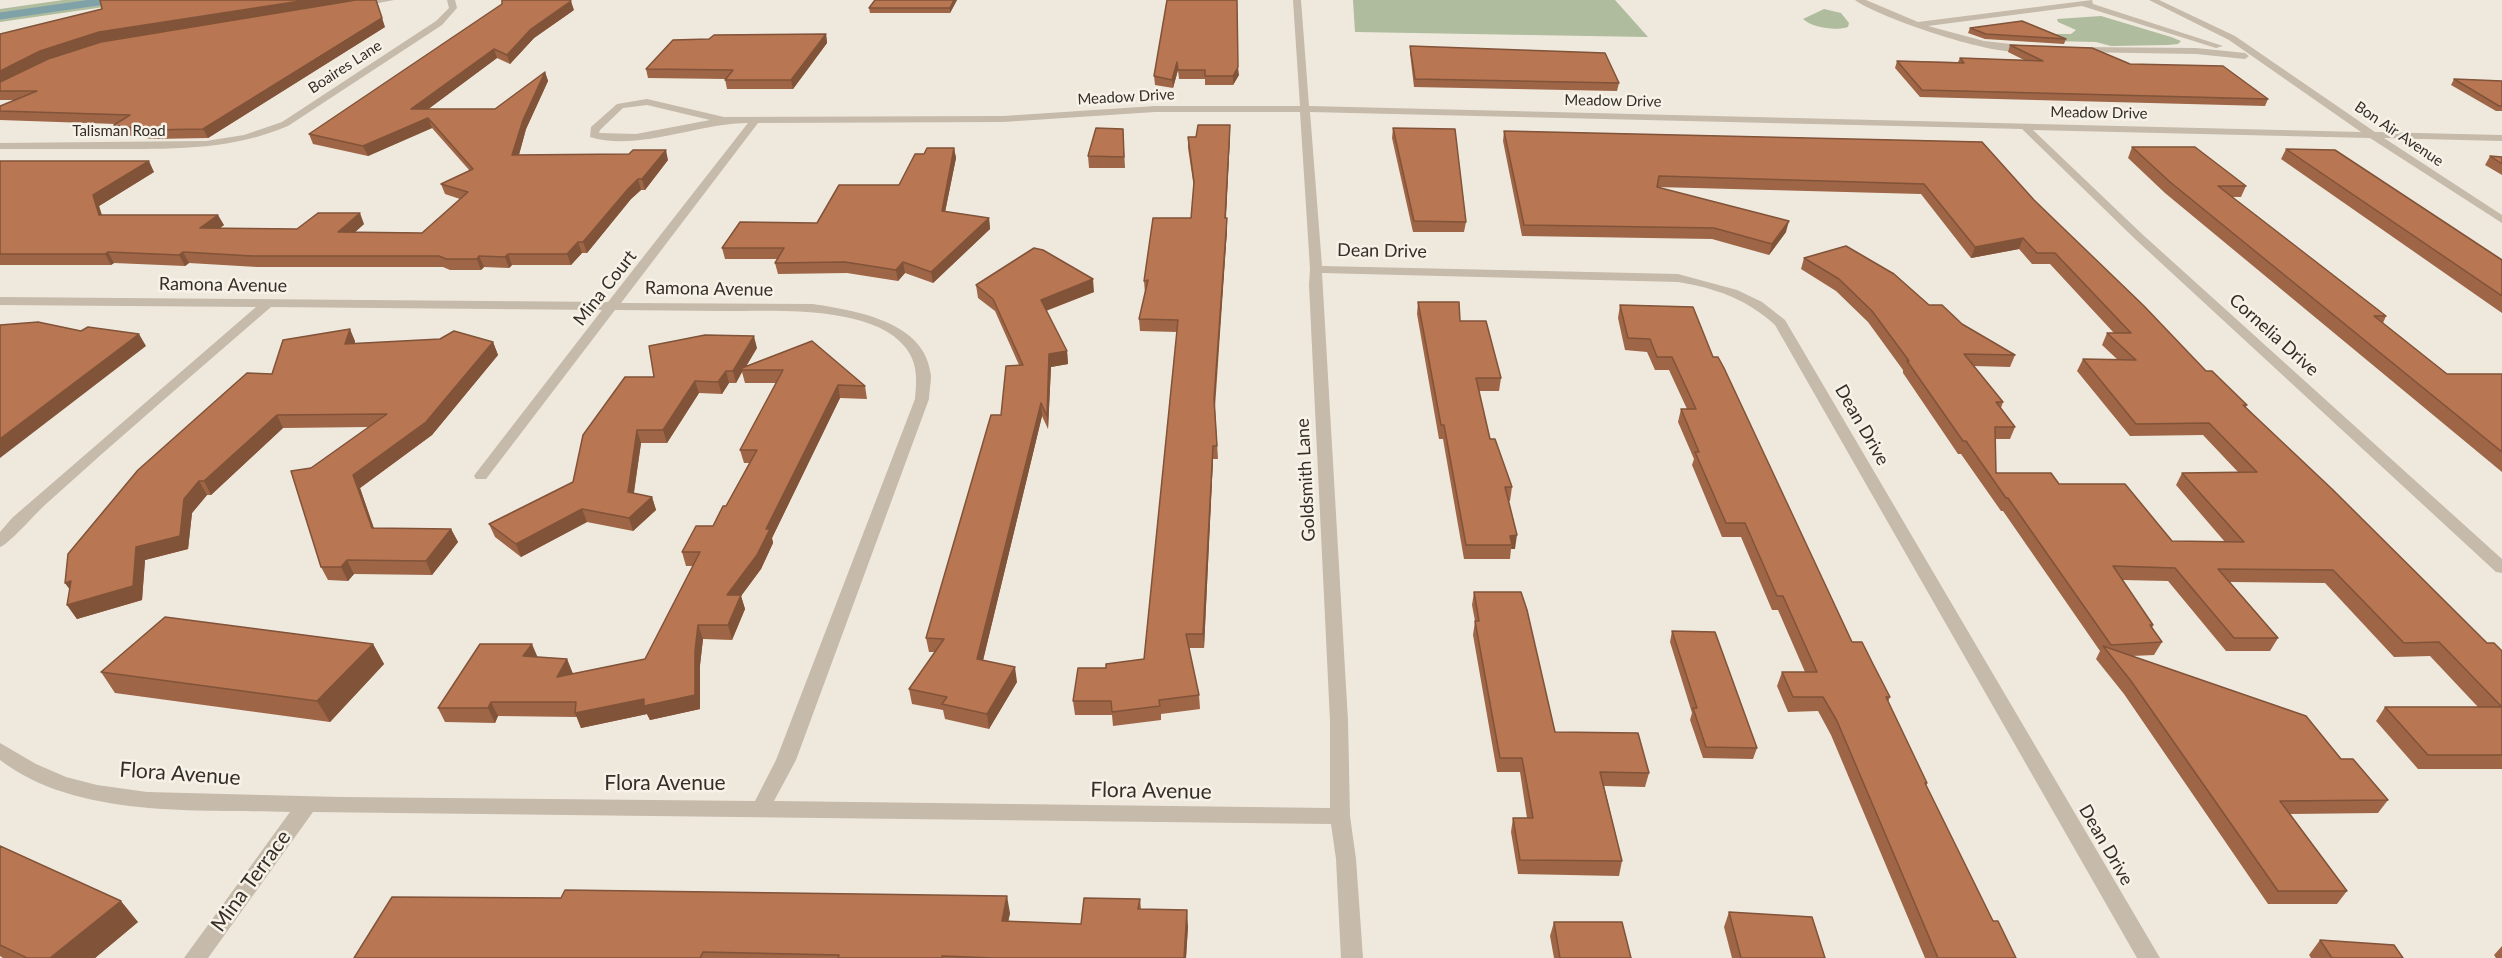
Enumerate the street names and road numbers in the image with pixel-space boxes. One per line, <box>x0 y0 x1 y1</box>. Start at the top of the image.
street label: Boaires Lane <box>305 37 385 97</box>
street label: Meadow Drive <box>1077 85 1175 109</box>
street label: Meadow Drive <box>1564 91 1662 111</box>
street label: Bon Air Avenue <box>2351 98 2447 170</box>
street label: Meadow Drive <box>2050 103 2148 123</box>
street label: Talisman Road <box>72 122 166 140</box>
street label: Dean Drive <box>1337 239 1427 263</box>
street label: Mina Court <box>569 246 641 330</box>
street label: Ramona Avenue <box>159 273 287 297</box>
street label: Ramona Avenue <box>645 277 773 301</box>
street label: Cornelia Drive <box>2225 289 2323 381</box>
street label: Dean Drive <box>1830 381 1894 469</box>
street label: Goldsmith Lane <box>1292 418 1320 542</box>
street label: Flora Avenue <box>119 757 241 791</box>
street label: Flora Avenue <box>604 770 726 796</box>
street label: Flora Avenue <box>1090 777 1212 805</box>
street label: Dean Drive <box>2074 801 2138 889</box>
street label: Mina Terrace <box>206 825 296 937</box>

